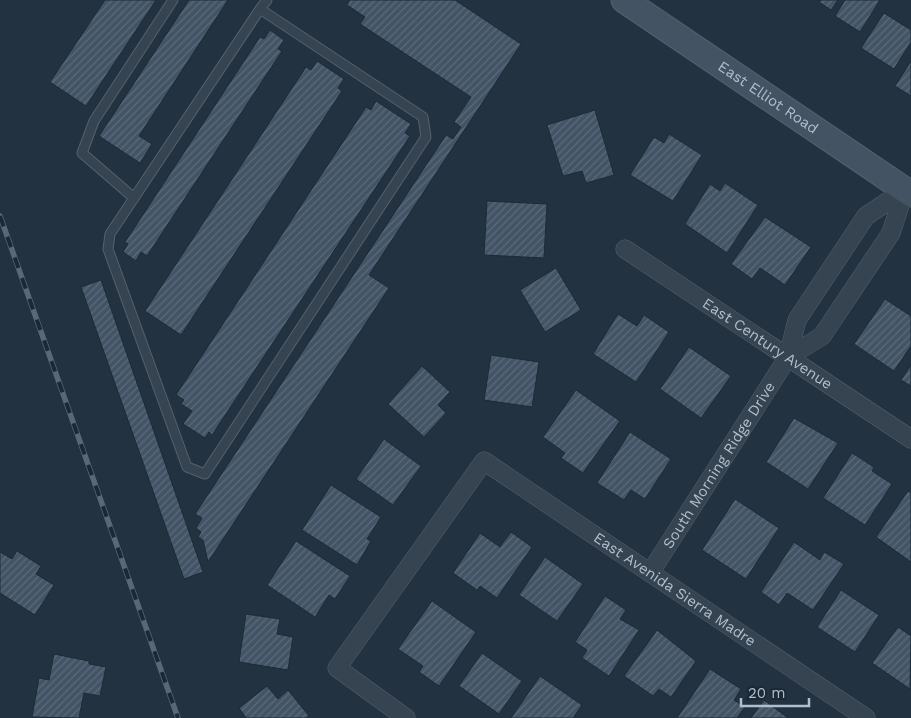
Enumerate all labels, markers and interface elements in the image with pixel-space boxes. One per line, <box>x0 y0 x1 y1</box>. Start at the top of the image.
street label: East Elliot Road <box>715 57 822 138</box>
street label: East Century Avenue <box>699 294 836 393</box>
street label: South Morning Ridge Drive <box>659 378 779 552</box>
street label: East Avenida Sierra Madre <box>590 528 759 650</box>
scale bar <box>741 676 808 708</box>
text: 20 m <box>748 684 786 702</box>

